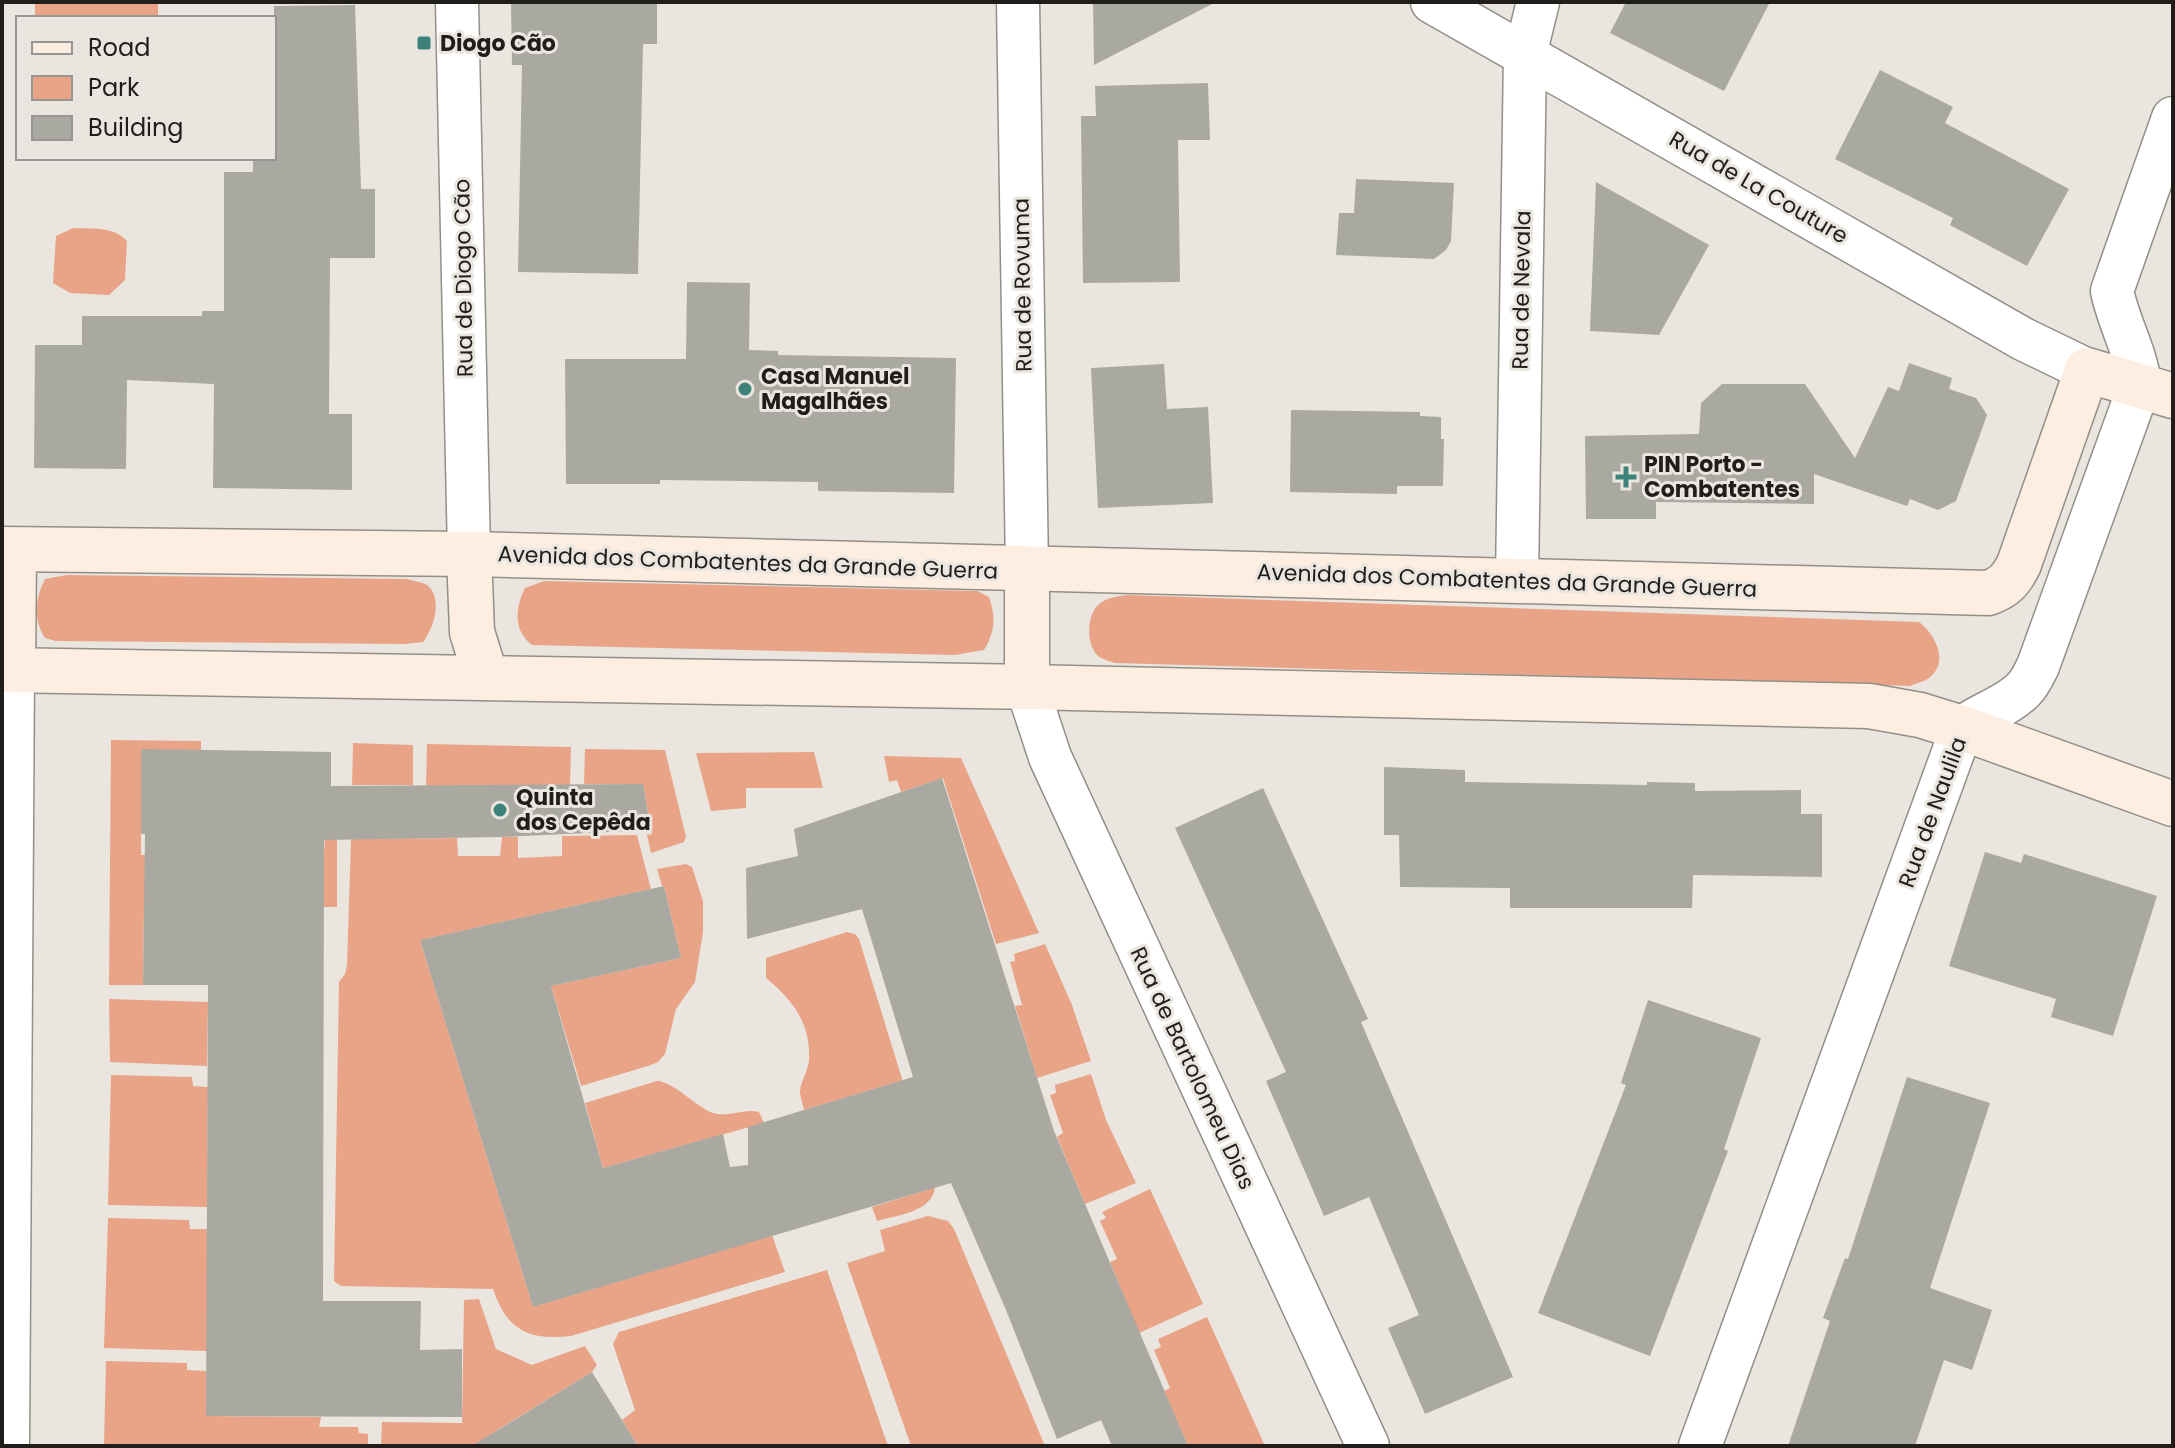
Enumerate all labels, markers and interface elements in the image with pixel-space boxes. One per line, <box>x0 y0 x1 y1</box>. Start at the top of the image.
legend <box>16 16 276 160</box>
place label: Diogo Cão <box>440 28 556 59</box>
text: Road <box>88 31 150 64</box>
marker: Diogo Cão <box>415 34 433 52</box>
text: Park <box>88 71 140 104</box>
text: Building <box>88 111 184 144</box>
street label: Rua de La Couture <box>1664 124 1854 251</box>
street label: Rua de Diogo Cão <box>446 179 481 377</box>
street label: Rua de Rovuma <box>1005 198 1040 372</box>
street label: Rua de Nevala <box>1505 210 1538 370</box>
place label: Casa Manuel Magalhães <box>761 361 909 417</box>
marker: Casa Manuel Magalhães <box>736 380 754 398</box>
place label: PIN Porto - Combatentes <box>1644 449 1800 505</box>
marker: PIN Porto - Combatentes <box>1615 466 1637 488</box>
street label: Avenida dos Combatentes da Grande Guerra <box>497 538 999 587</box>
street label: Avenida dos Combatentes da Grande Guerra <box>1256 556 1758 605</box>
street label: Rua de Naulila <box>1891 733 1974 892</box>
place label: Quinta dos Cepêda <box>516 782 651 838</box>
marker: Quinta dos Cepêda <box>491 801 509 819</box>
street label: Rua de Bartolomeu Dias <box>1123 942 1262 1195</box>

